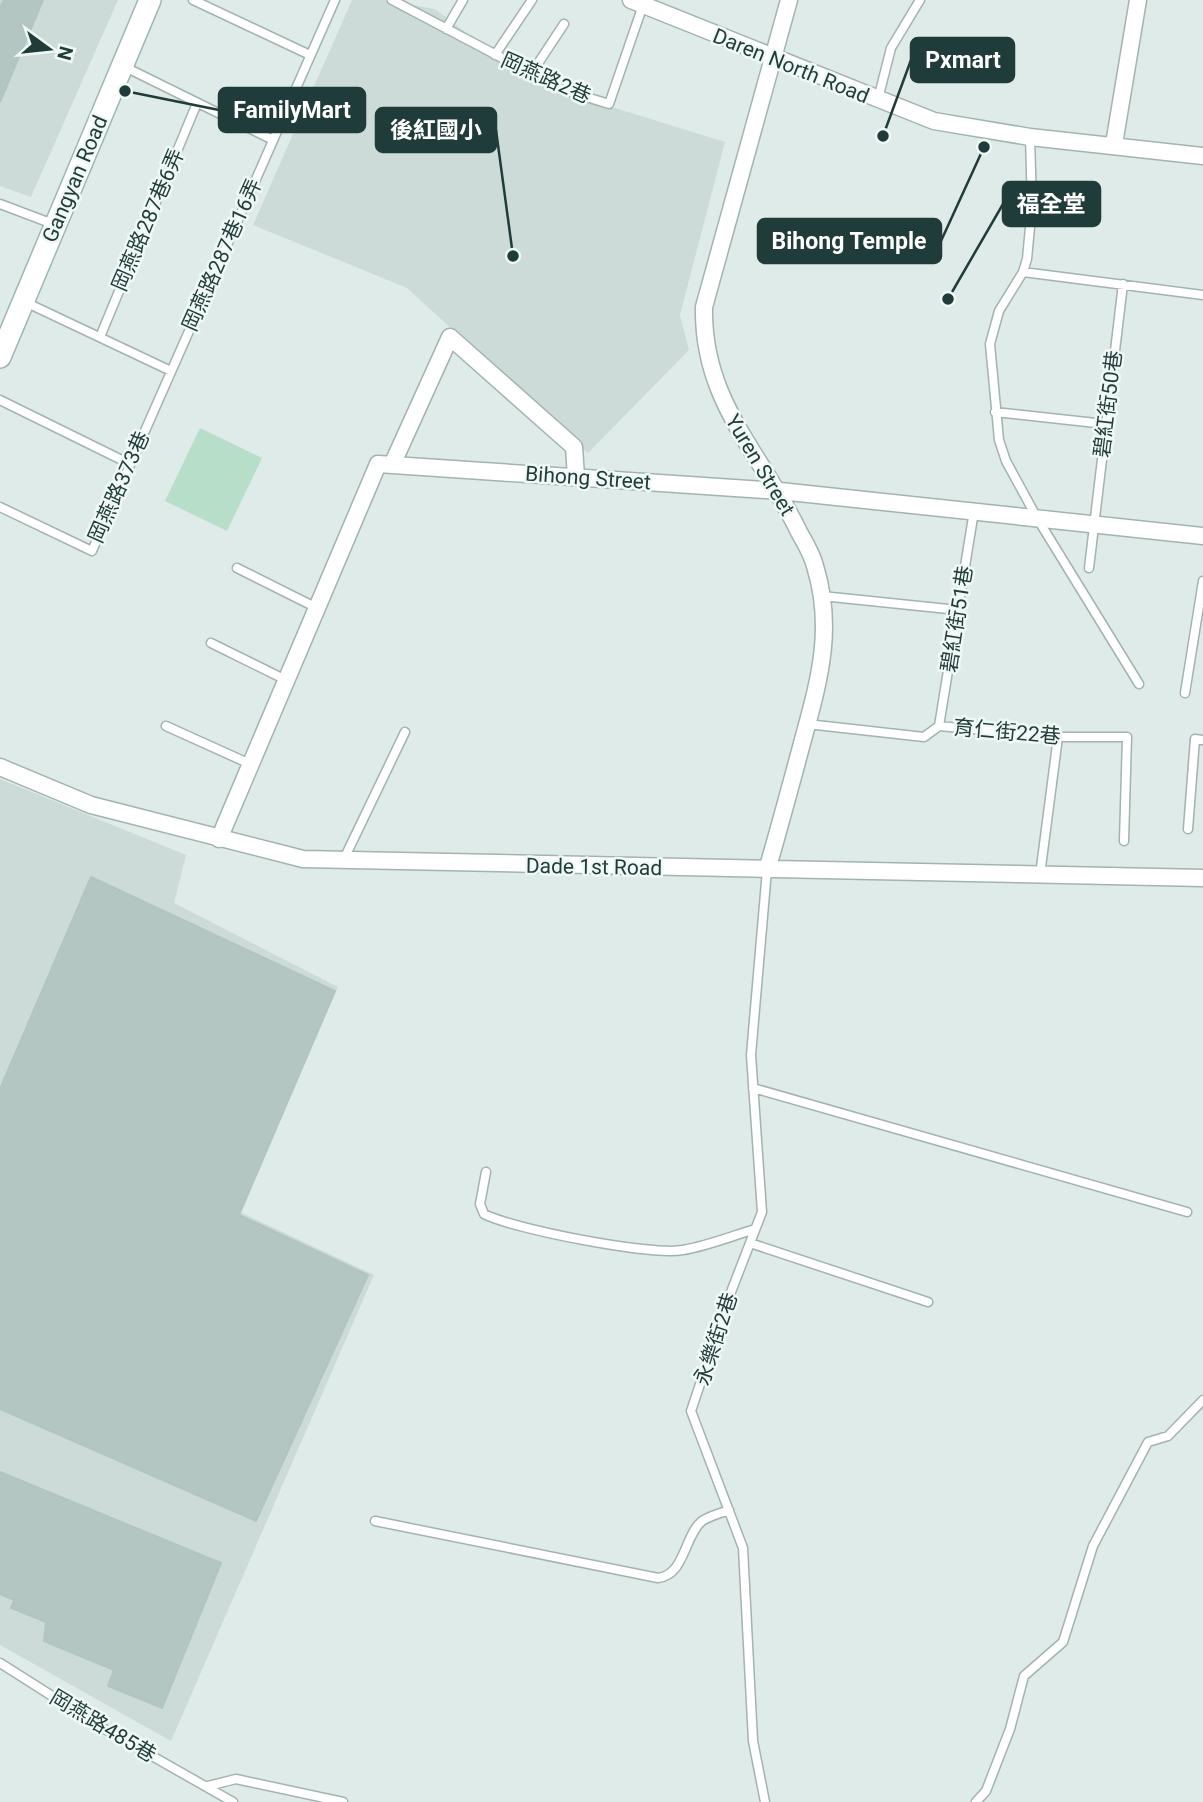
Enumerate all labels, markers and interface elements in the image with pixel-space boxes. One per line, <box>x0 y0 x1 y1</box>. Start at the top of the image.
north arrow <box>14 14 84 84</box>
street label: Daren North Road <box>709 24 873 108</box>
callout: Pxmart <box>911 38 1014 82</box>
text: N <box>52 44 78 63</box>
text: Pxmart <box>925 47 1001 74</box>
street label: 岡燕路2巷 <box>497 48 595 108</box>
callout: FamilyMart <box>219 88 365 132</box>
text: FamilyMart <box>233 97 351 124</box>
callout: 後紅國小 <box>376 108 496 152</box>
street label: Gangyan Road <box>38 112 112 246</box>
text: 後紅國小 <box>390 117 482 144</box>
street label: 岡燕路287巷6弄 <box>107 145 189 295</box>
street label: 岡燕路287巷16弄 <box>178 175 266 335</box>
callout: 福全堂 <box>1003 182 1100 226</box>
text: 福全堂 <box>1017 191 1086 218</box>
callout: Bihong Temple <box>758 219 941 263</box>
text: Bihong Temple <box>772 228 926 255</box>
street label: 碧紅街50巷 <box>1090 349 1126 459</box>
street label: Yuren Street <box>720 410 800 520</box>
street label: 岡燕路373巷 <box>84 428 154 546</box>
street label: Bihong Street <box>524 462 652 494</box>
street label: 碧紅街51巷 <box>937 564 977 674</box>
street label: 育仁街22巷 <box>952 715 1062 749</box>
street label: Dade 1st Road <box>526 854 662 880</box>
street label: 永樂街2巷 <box>690 1290 742 1388</box>
street label: 岡燕路485巷 <box>46 1685 160 1767</box>

